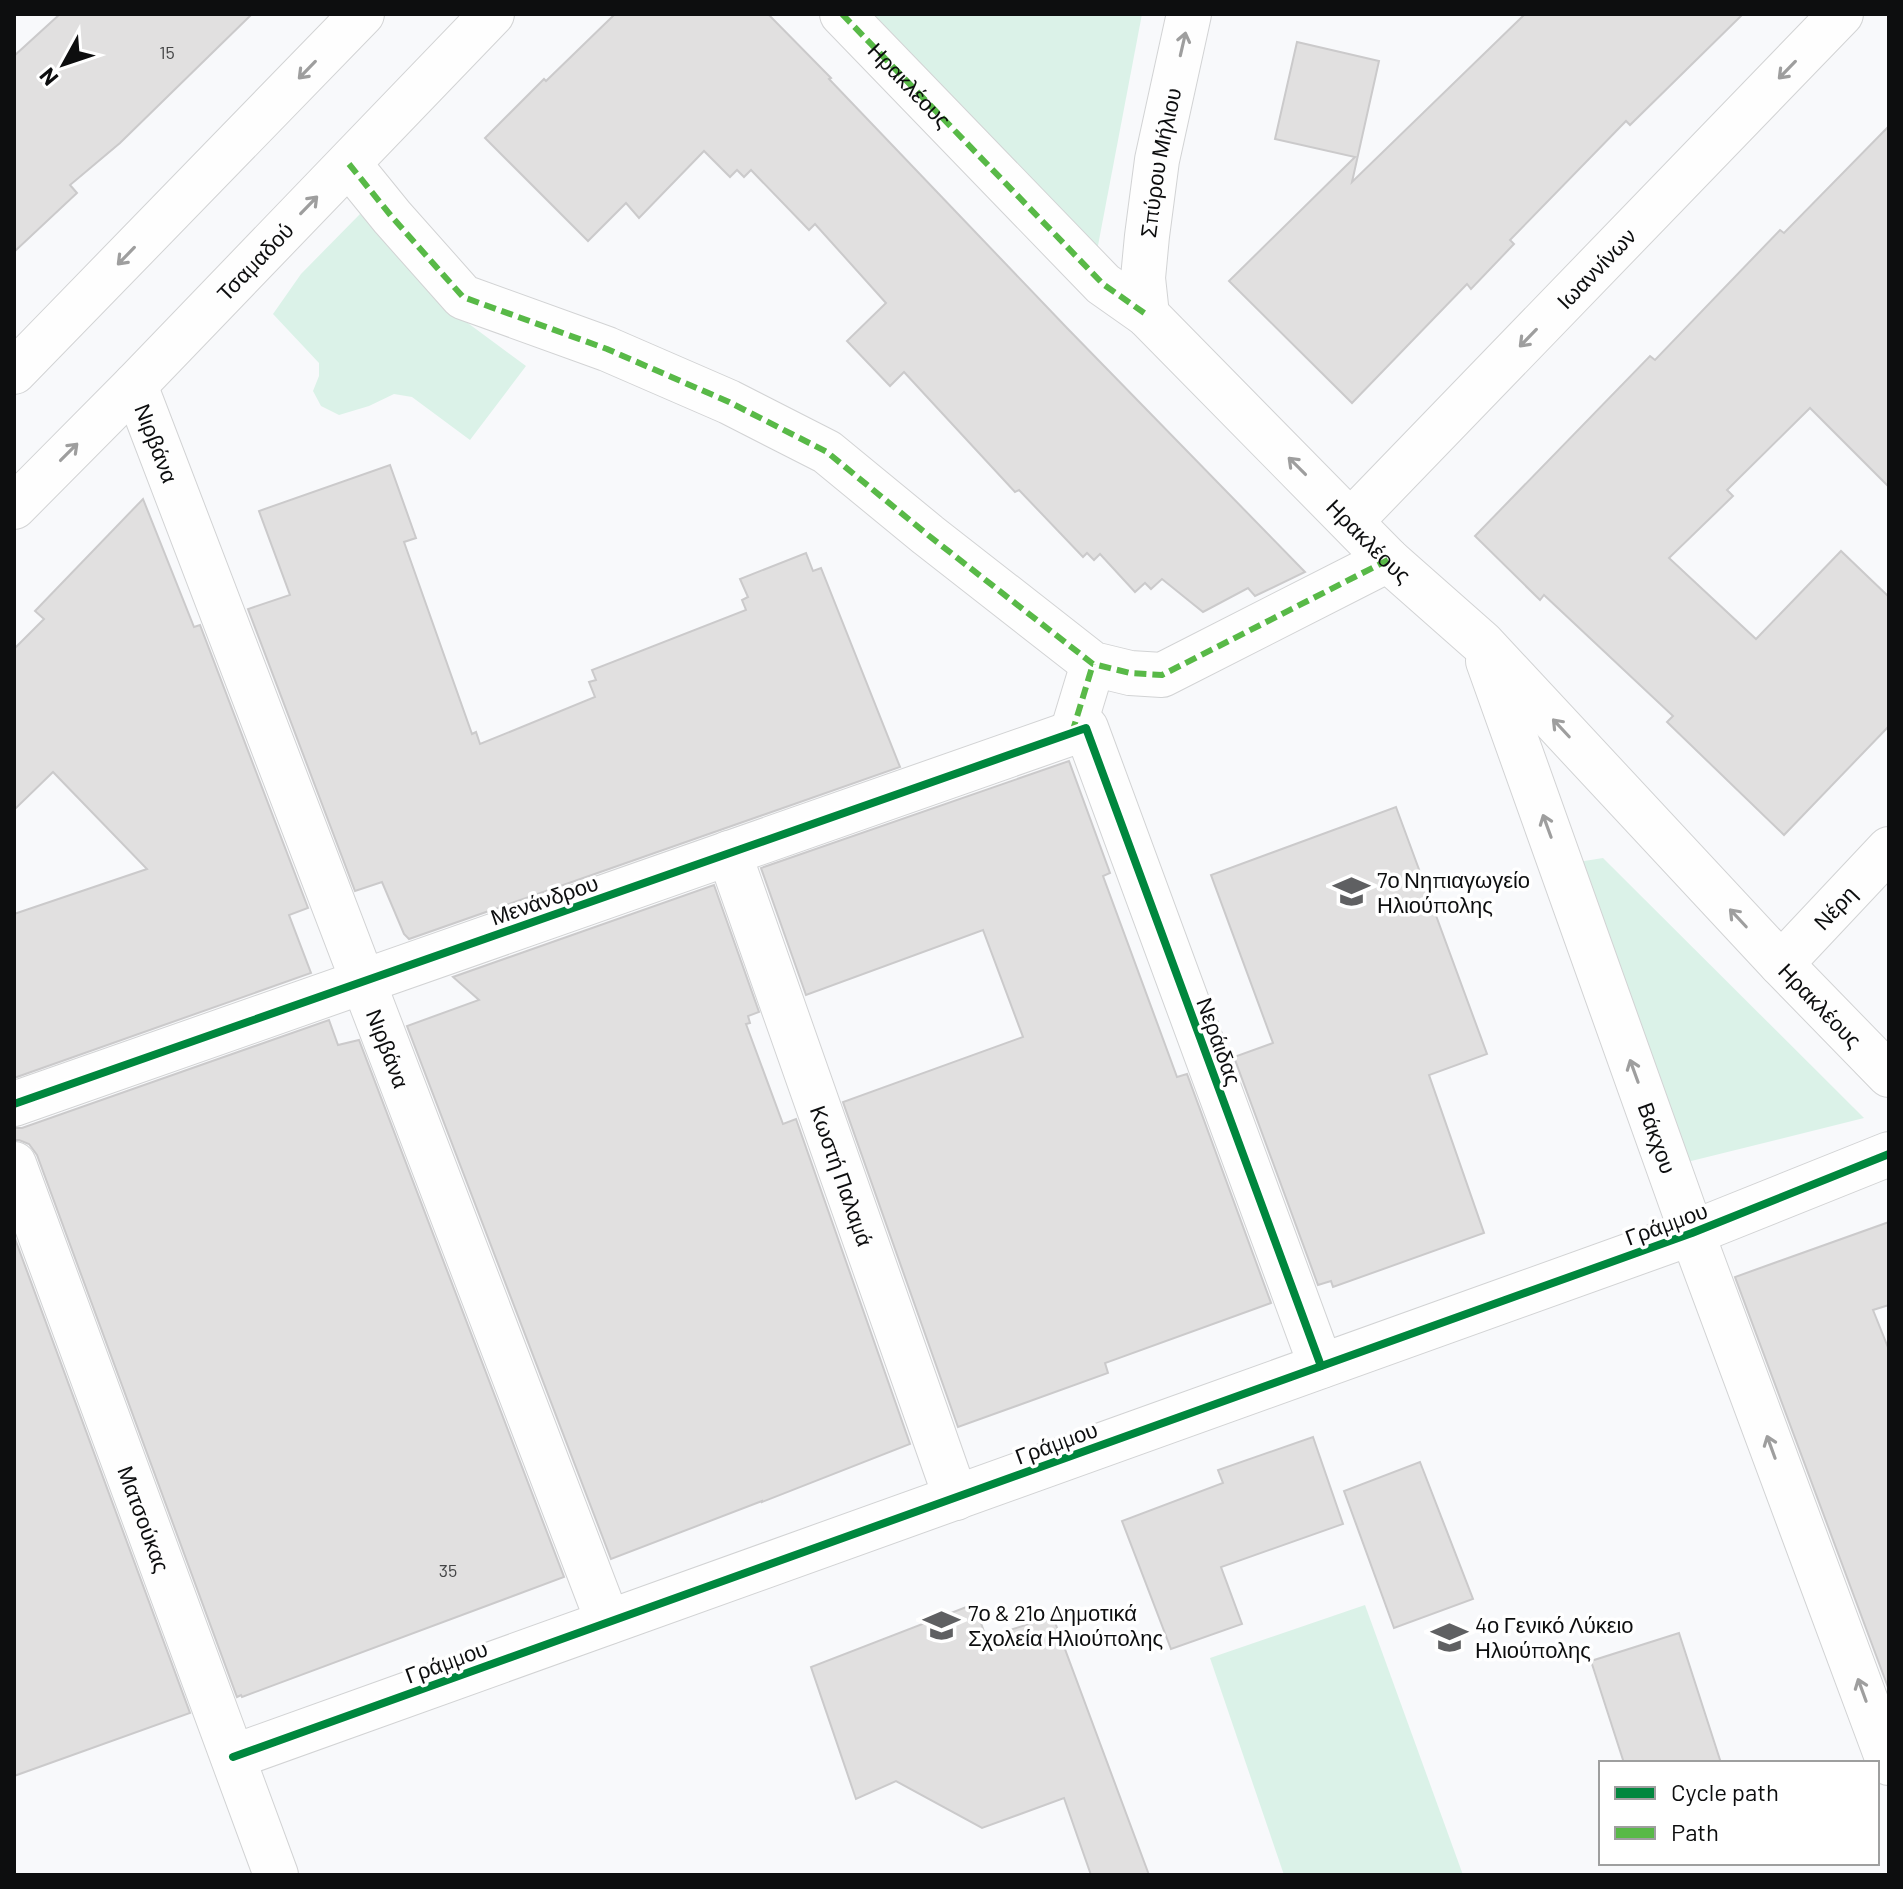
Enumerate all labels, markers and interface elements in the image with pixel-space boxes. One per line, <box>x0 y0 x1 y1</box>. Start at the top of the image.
north arrow <box>24 24 104 104</box>
one-way arrow <box>1176 32 1191 58</box>
street label: Ηρακλέους <box>863 37 957 132</box>
house number: 15 <box>159 41 175 63</box>
one-way arrow <box>298 60 317 79</box>
one-way arrow <box>1777 60 1796 80</box>
text: N <box>33 64 63 91</box>
street label: Σπύρου Μήλιου <box>1134 85 1186 239</box>
one-way arrow <box>299 196 318 215</box>
street label: Τσαμαδού <box>211 216 298 305</box>
street label: Ιωαννίνων <box>1551 222 1640 314</box>
one-way arrow <box>117 246 136 266</box>
one-way arrow <box>1519 328 1538 347</box>
street label: Νιρβάνα <box>130 400 184 486</box>
one-way arrow <box>59 443 78 462</box>
one-way arrow <box>1288 457 1307 476</box>
street label: Ηρακλέους <box>1322 493 1417 588</box>
one-way arrow <box>1551 718 1570 738</box>
one-way arrow <box>1539 814 1553 839</box>
place label: 7ο Νηπιαγωγείο Ηλιούπολης <box>1377 866 1530 918</box>
street label: Μενάνδρου <box>487 868 601 930</box>
school or university icon: 7ο Νηπιαγωγείο Ηλιούπολης <box>1332 873 1370 911</box>
street label: Νέρη <box>1808 880 1862 934</box>
one-way arrow <box>1729 909 1747 929</box>
street label: Ηρακλέους <box>1774 957 1868 1052</box>
street label: Νεράιδας <box>1191 994 1248 1089</box>
street label: Νιρβάνα <box>362 1005 416 1092</box>
one-way arrow <box>1626 1059 1641 1084</box>
street label: Βάκχου <box>1633 1099 1683 1177</box>
street label: Κωστή Παλαμά <box>806 1102 879 1250</box>
street label: Γράμμου <box>1621 1196 1711 1251</box>
street label: Γράμμου <box>1011 1415 1101 1470</box>
one-way arrow <box>1763 1434 1778 1459</box>
street label: Ματσούκας <box>113 1462 176 1575</box>
house number: 35 <box>439 1559 457 1581</box>
place label: 7ο & 21ο Δημοτικά Σχολεία Ηλιούπολης <box>968 1599 1163 1651</box>
school or university icon: 7ο & 21ο Δημοτικά Σχολεία Ηλιούπολης <box>923 1606 961 1644</box>
place label: 4ο Γενικό Λύκειο Ηλιούπολης <box>1475 1611 1634 1663</box>
school or university icon: 4ο Γενικό Λύκειο Ηλιούπολης <box>1430 1618 1468 1656</box>
street label: Γράμμου <box>401 1634 491 1689</box>
one-way arrow <box>1854 1678 1868 1703</box>
legend <box>1599 1761 1879 1865</box>
text: Cycle path <box>1671 1777 1779 1806</box>
text: Path <box>1671 1817 1719 1846</box>

